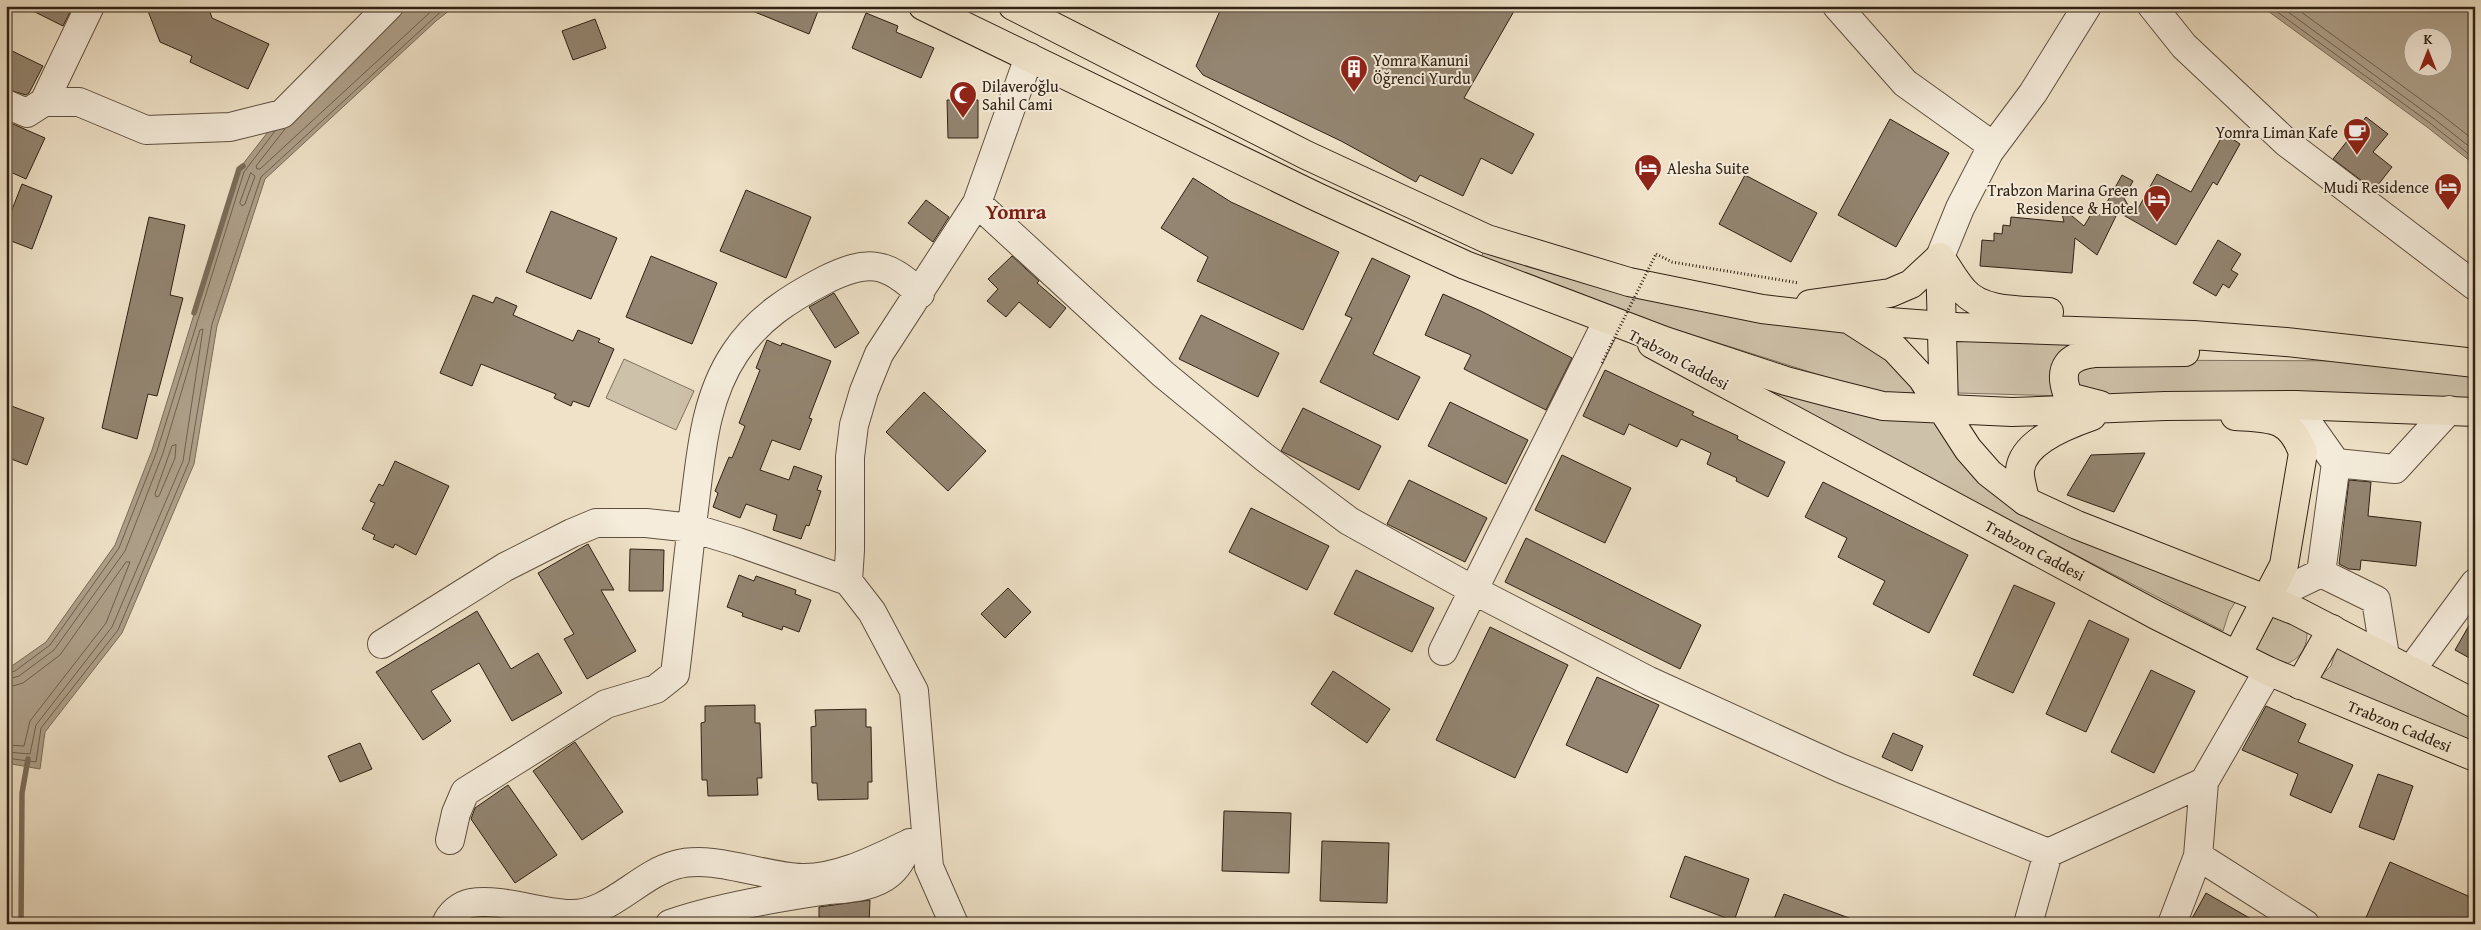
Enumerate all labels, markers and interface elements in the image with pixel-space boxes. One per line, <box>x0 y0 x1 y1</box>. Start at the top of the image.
north arrow <box>2404 28 2454 78</box>
text: K <box>2424 29 2433 49</box>
place label: Yomra Kanuni Öğrenci Yurdu <box>1373 48 1471 90</box>
building icon: Yomra Kanuni Öğrenci Yurdu <box>1339 54 1369 93</box>
place label: Dilaveroğlu Sahil Cami <box>982 74 1059 116</box>
mosque icon: Dilaveroğlu Sahil Cami <box>948 80 978 119</box>
cafe icon: Yomra Liman Kafe <box>2342 117 2372 156</box>
place label: Yomra Liman Kafe <box>2215 120 2338 144</box>
hotel icon: Alesha Suite <box>1633 153 1663 192</box>
place label: Alesha Suite <box>1667 156 1749 180</box>
hotel icon: Mudi Residence <box>2433 172 2463 211</box>
place label: Mudi Residence <box>2323 175 2429 199</box>
place label: Trabzon Marina Green Residence & Hotel <box>1987 178 2139 220</box>
hotel icon: Trabzon Marina Green Residence & Hotel <box>2142 184 2172 223</box>
district label: Yomra <box>985 196 1047 227</box>
street label: Trabzon Caddesi <box>1625 322 1734 396</box>
street label: Trabzon Caddesi <box>1981 513 2090 587</box>
street label: Trabzon Caddesi <box>2344 693 2456 758</box>

